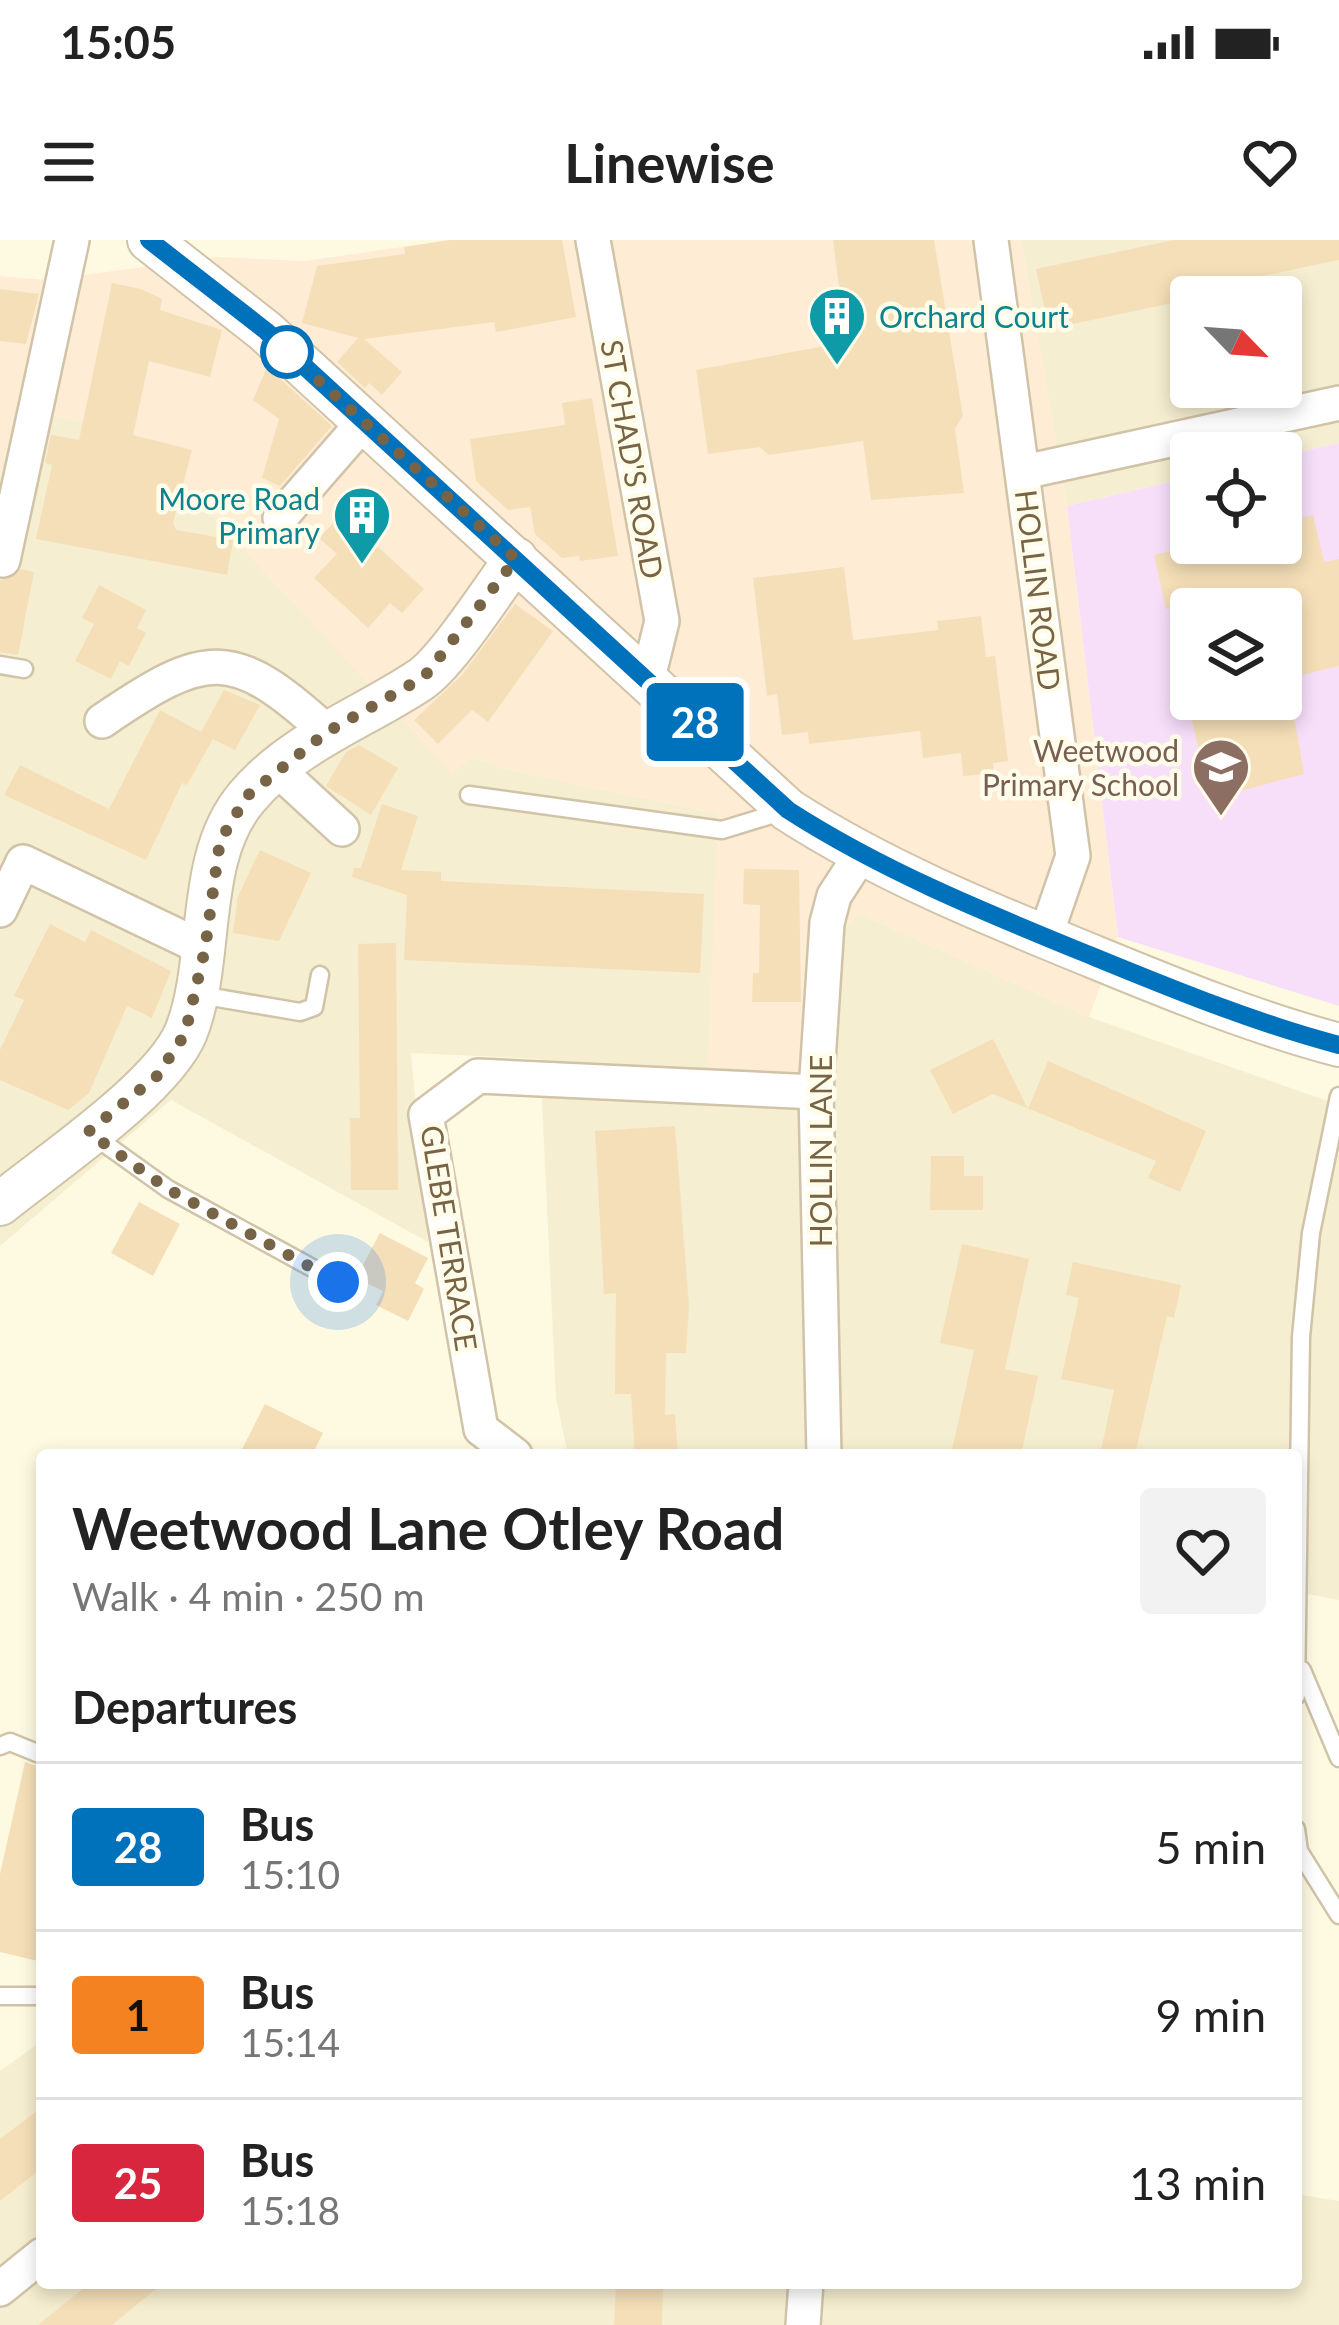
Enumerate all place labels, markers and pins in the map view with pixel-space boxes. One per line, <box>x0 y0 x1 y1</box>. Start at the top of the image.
building icon: Orchard Court <box>806 285 868 367</box>
place label: Orchard Court <box>879 298 1069 334</box>
unlabelled marker <box>262 327 312 377</box>
place label: Moore Road Primary <box>158 480 321 550</box>
building icon: Moore Road Primary <box>331 484 393 566</box>
place label: Weetwood Primary School <box>982 732 1179 802</box>
school or university icon: Weetwood Primary School <box>1190 736 1252 818</box>

